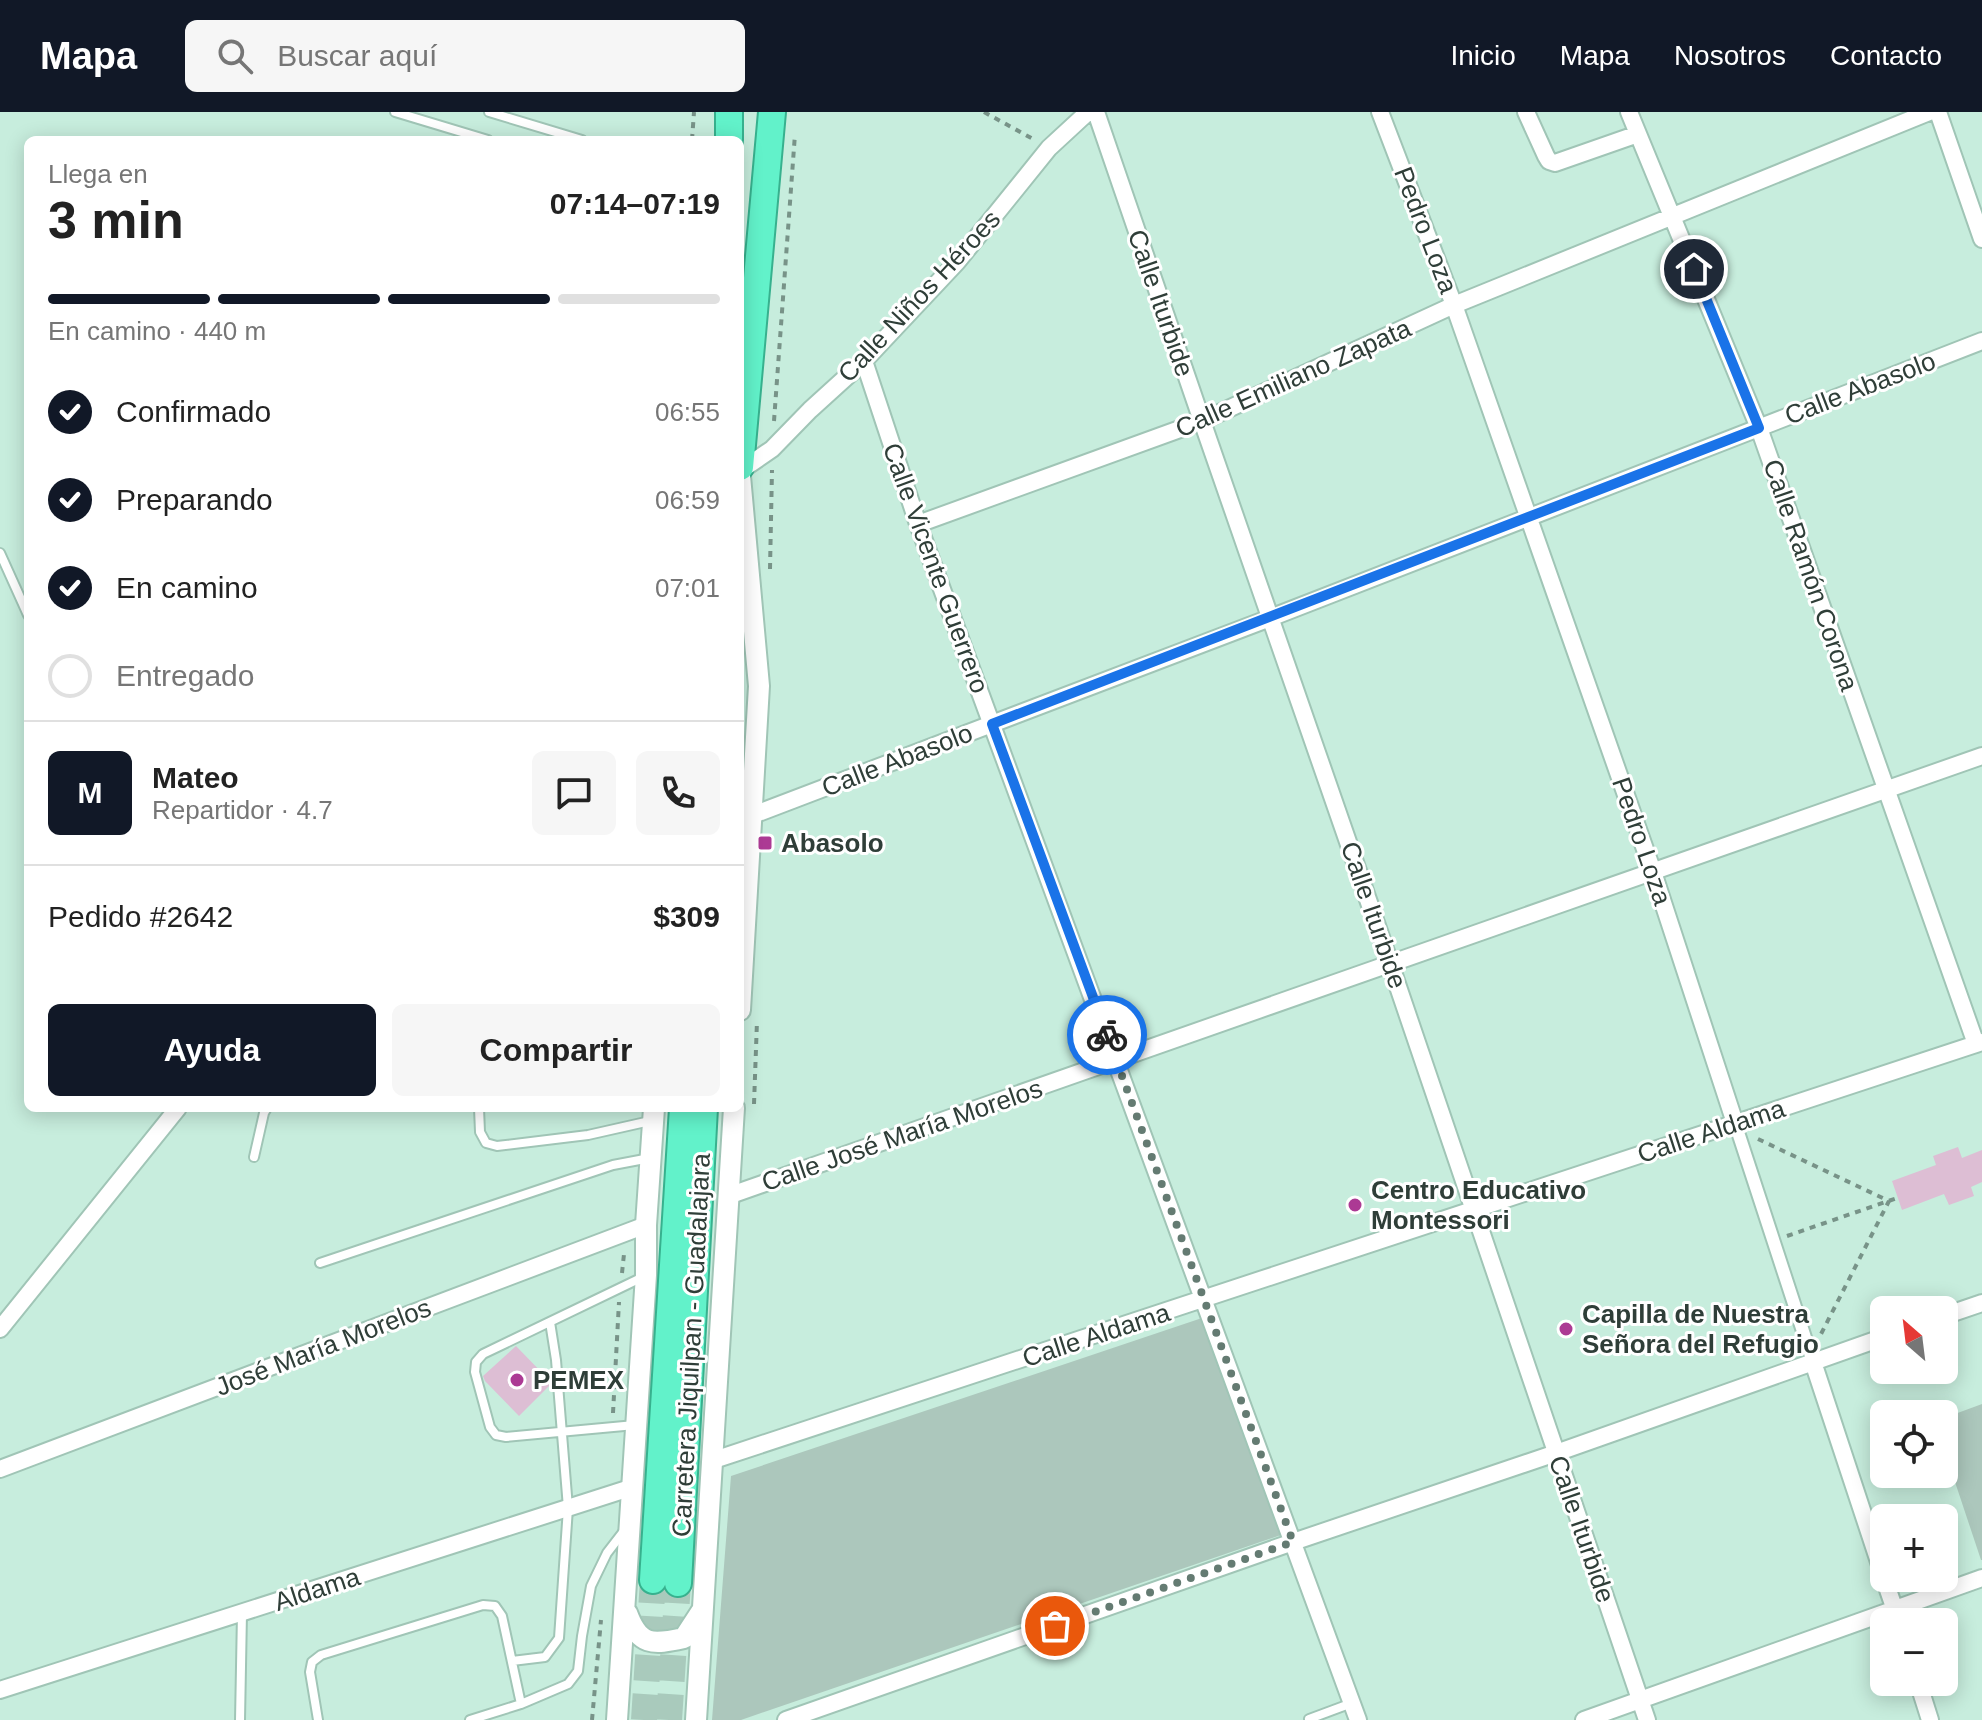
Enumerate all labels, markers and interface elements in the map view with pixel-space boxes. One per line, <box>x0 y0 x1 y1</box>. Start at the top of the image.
search box <box>185 20 745 92</box>
icon: search <box>213 34 257 78</box>
text: Mapa <box>40 35 137 77</box>
text: Buscar aquí <box>277 39 437 72</box>
text: Inicio <box>1450 40 1516 71</box>
text: Mapa <box>1560 40 1630 71</box>
text: Nosotros <box>1674 40 1786 71</box>
text: Contacto <box>1830 40 1942 71</box>
text: Llega en <box>48 159 148 189</box>
street label: Pedro Loza <box>1388 163 1464 298</box>
text: 07:14–07:19 <box>550 187 720 220</box>
text: 3 min <box>48 191 184 249</box>
street label: Calle Niños Héroes <box>832 204 1006 388</box>
street label: Calle Iturbide <box>1122 226 1200 380</box>
pin <box>1660 235 1728 303</box>
icon: home <box>1672 247 1716 291</box>
street label: Calle Emiliano Zapata <box>1171 312 1416 443</box>
text: En camino · 440 m <box>48 316 266 346</box>
street label: Calle Abasolo <box>1780 346 1940 430</box>
icon: check <box>48 390 92 434</box>
text: Confirmado <box>116 395 271 428</box>
text: 06:55 <box>655 397 720 427</box>
street label: Calle Vicente Guerrero <box>877 439 995 697</box>
street label: Calle Ramón Corona <box>1757 455 1865 695</box>
icon: check <box>48 478 92 522</box>
text: Preparando <box>116 483 273 516</box>
text: 06:59 <box>655 485 720 515</box>
icon: check <box>48 566 92 610</box>
text: En camino <box>116 571 258 604</box>
text: 07:01 <box>655 573 720 603</box>
text: Entregado <box>116 659 254 692</box>
street label: Calle Abasolo <box>817 718 977 802</box>
button: chat <box>532 751 616 835</box>
button: phone <box>636 751 720 835</box>
text: Mateo <box>152 761 239 794</box>
street label: Pedro Loza <box>1606 773 1678 909</box>
text: M <box>78 776 103 809</box>
text: Repartidor · 4.7 <box>152 795 333 825</box>
place label: Abasolo <box>781 828 884 858</box>
marker: Abasolo <box>756 834 774 852</box>
street label: Calle Iturbide <box>1335 838 1413 992</box>
text: Pedido #2642 <box>48 900 233 933</box>
text: $309 <box>653 900 720 933</box>
courier <box>1067 995 1147 1075</box>
button: Ayuda <box>48 1004 376 1096</box>
button: Compartir <box>392 1004 720 1096</box>
icon: bike <box>1085 1013 1129 1057</box>
street label: Calle José María Morelos <box>758 1073 1046 1197</box>
street label: Calle Aldama <box>1634 1093 1789 1169</box>
street label: Carretera Jiquilpan - Guadalajara <box>666 1152 716 1538</box>
place label: Centro Educativo Montessori <box>1371 1175 1586 1235</box>
marker: Centro Educativo Montessori <box>1346 1196 1364 1214</box>
street label: José María Morelos <box>211 1292 435 1402</box>
north arrow <box>1870 1296 1958 1384</box>
map controls <box>1870 1296 1958 1696</box>
street label: Calle Aldama <box>1019 1297 1174 1373</box>
place label: Capilla de Nuestra Señora del Refugio <box>1582 1299 1819 1359</box>
marker: Capilla de Nuestra Señora del Refugio <box>1557 1320 1575 1338</box>
place label: PEMEX <box>533 1365 625 1395</box>
marker: PEMEX <box>508 1371 526 1389</box>
button: locate <box>1870 1400 1958 1488</box>
street label: Calle Iturbide <box>1543 1452 1621 1606</box>
button: + <box>1870 1504 1958 1592</box>
street label: Aldama <box>270 1561 364 1617</box>
pin <box>1021 1592 1089 1660</box>
icon: bag <box>1033 1604 1077 1648</box>
button: − <box>1870 1608 1958 1696</box>

